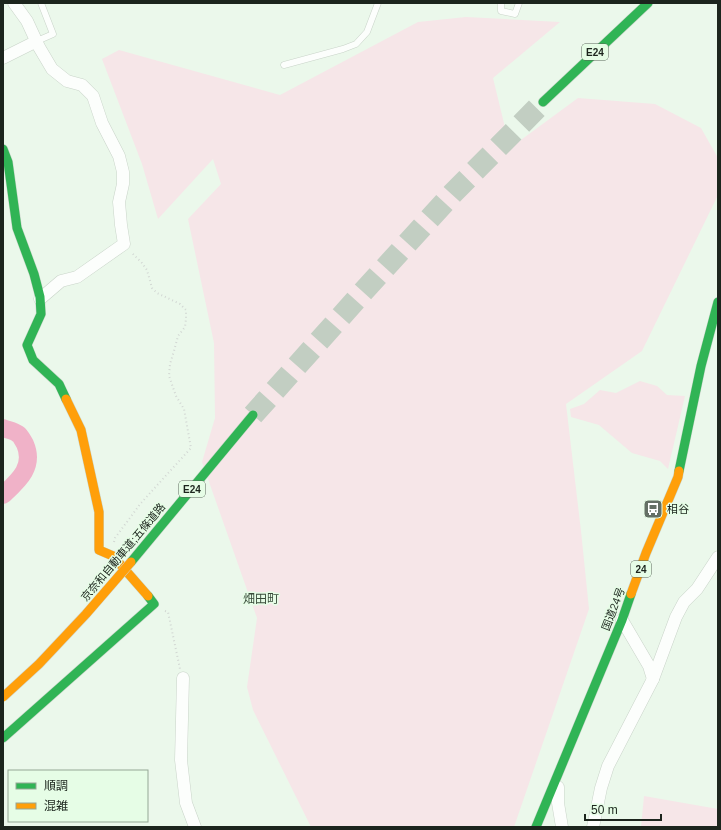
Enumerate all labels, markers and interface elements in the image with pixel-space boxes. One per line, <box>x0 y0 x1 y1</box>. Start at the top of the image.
road number: E24 <box>582 44 608 60</box>
road number: E24 <box>179 481 205 497</box>
bus stop icon: 相谷 <box>642 498 664 520</box>
street label: 京奈和自動車道;五條道路 <box>79 501 167 603</box>
place label: 相谷 <box>667 503 689 515</box>
road number: 24 <box>631 561 651 577</box>
street label: 国道24号 <box>599 586 627 632</box>
district label: 畑田町 <box>243 592 279 606</box>
legend <box>8 770 148 822</box>
text: 順調 <box>44 779 68 793</box>
scale bar <box>585 796 661 822</box>
text: 混雑 <box>44 799 68 813</box>
text: 50 m <box>591 803 618 817</box>

